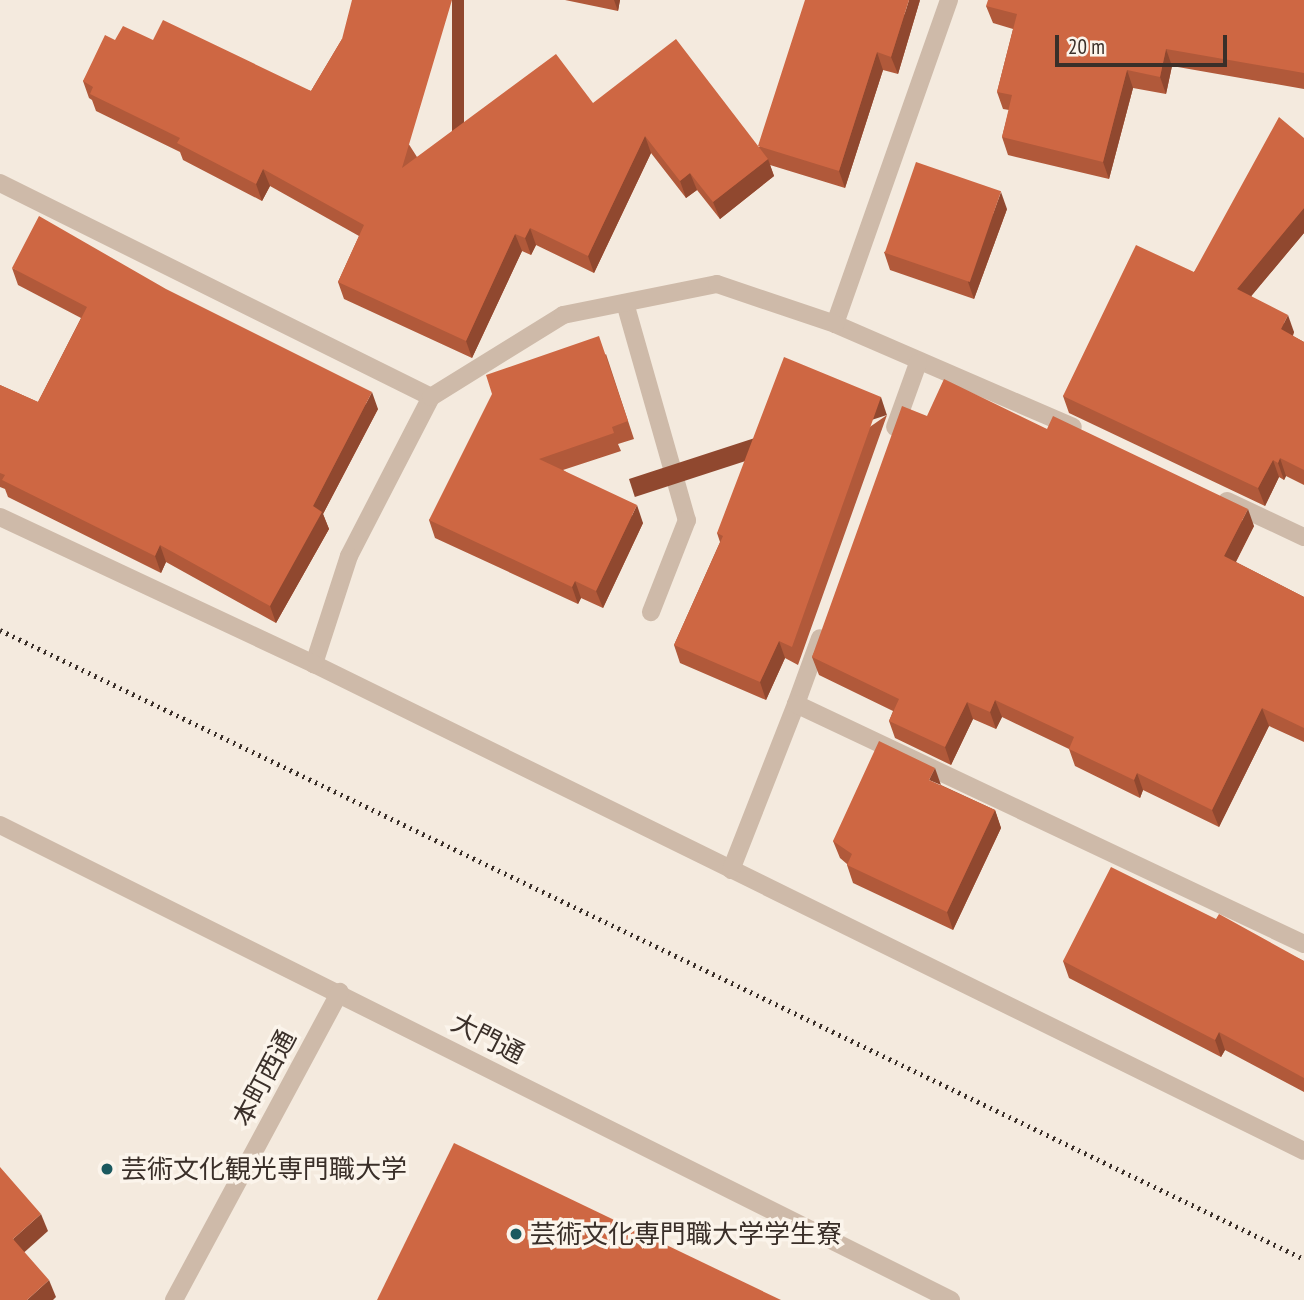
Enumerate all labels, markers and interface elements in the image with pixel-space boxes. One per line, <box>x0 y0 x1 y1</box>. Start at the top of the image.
scale bar <box>1059 21 1230 65</box>
text: 20 m <box>1068 33 1105 60</box>
street label: 大門通 <box>446 1006 530 1070</box>
street label: 本町西通 <box>226 1025 302 1131</box>
place label: 芸術文化観光専門職大学 <box>121 1153 407 1185</box>
marker: 芸術文化観光専門職大学 <box>99 1161 115 1177</box>
place label: 芸術文化専門職大学学生寮 <box>530 1218 842 1250</box>
marker: 芸術文化専門職大学学生寮 <box>508 1226 524 1242</box>

